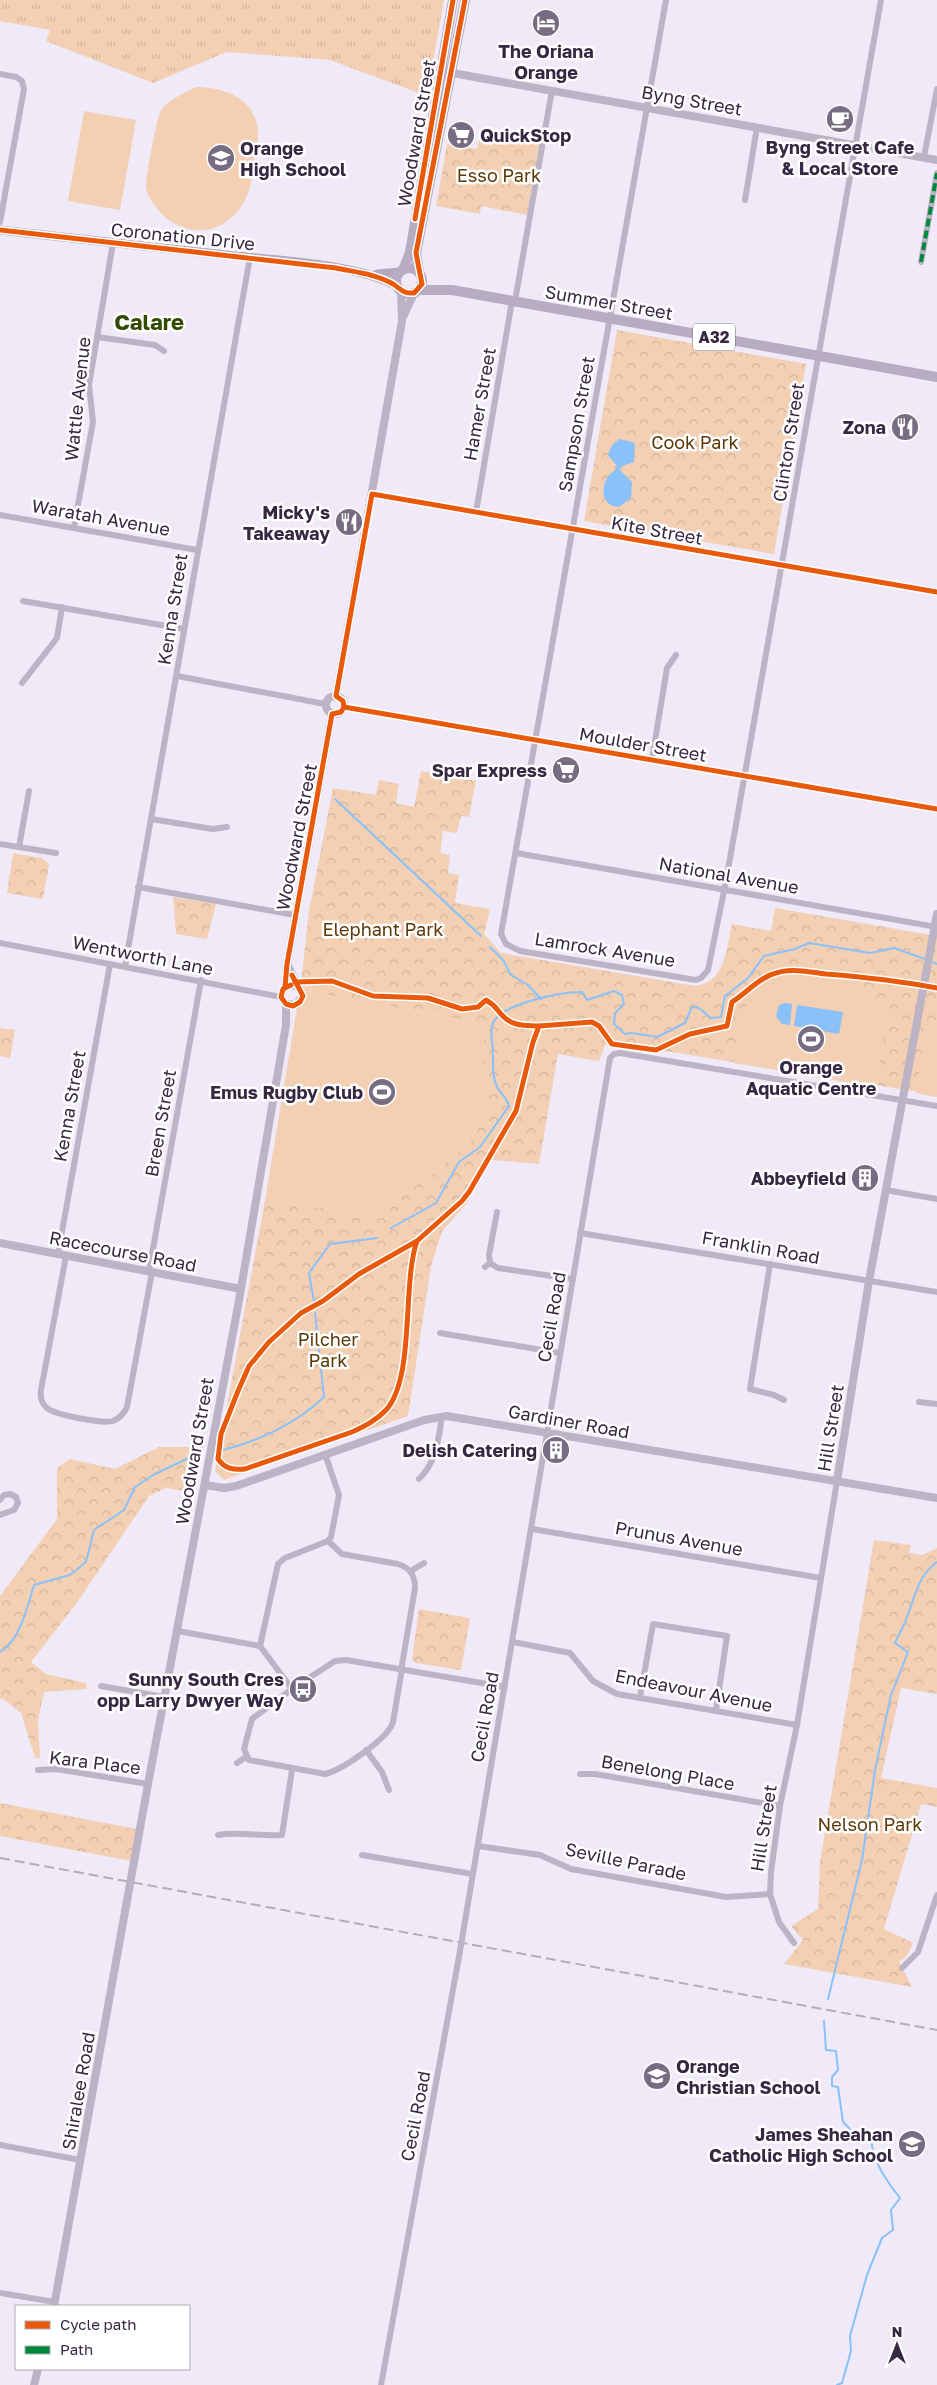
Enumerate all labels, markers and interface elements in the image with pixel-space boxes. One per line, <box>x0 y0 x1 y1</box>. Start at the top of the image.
hotel icon: The Oriana Orange <box>531 8 561 38</box>
place label: The Oriana Orange <box>498 40 594 83</box>
street label: Woodward Street <box>392 58 440 208</box>
street label: Byng Street <box>640 80 744 120</box>
cafe icon: Byng Street Cafe & Local Store <box>825 104 855 134</box>
supermarket icon: QuickStop <box>446 120 476 150</box>
place label: QuickStop <box>480 124 571 146</box>
place label: Byng Street Cafe & Local Store <box>766 136 915 179</box>
place label: Orange High School <box>240 137 346 180</box>
school or university icon: Orange High School <box>206 143 236 173</box>
park label: Esso Park <box>457 164 541 186</box>
street label: Coronation Drive <box>110 217 256 255</box>
street label: Summer Street <box>543 280 675 324</box>
district label: Calare <box>114 308 184 335</box>
road number: A32 <box>693 324 735 351</box>
street label: Wattle Avenue <box>60 336 94 462</box>
street label: Hamer Street <box>458 345 500 463</box>
street label: Sampson Street <box>553 354 599 494</box>
street label: Clinton Street <box>768 381 808 503</box>
restaurant icon: Zona <box>890 412 920 442</box>
place label: Zona <box>843 416 886 438</box>
park label: Cook Park <box>651 431 739 453</box>
street label: Waratah Avenue <box>30 494 172 540</box>
place label: Micky's Takeaway <box>243 501 330 544</box>
restaurant icon: Micky's Takeaway <box>334 507 364 537</box>
street label: Kite Street <box>609 511 705 549</box>
street label: Kenna Street <box>152 552 192 666</box>
street label: Moulder Street <box>578 722 708 766</box>
supermarket icon: Spar Express <box>551 755 581 785</box>
place label: Spar Express <box>432 759 547 781</box>
street label: Woodward Street <box>271 762 321 912</box>
street label: National Avenue <box>657 852 801 898</box>
park label: Elephant Park <box>323 918 443 940</box>
street label: Lamrock Avenue <box>533 927 677 971</box>
street label: Wentworth Lane <box>71 931 215 979</box>
sports icon: Orange Aquatic Centre <box>796 1024 826 1054</box>
street label: Kenna Street <box>48 1049 90 1163</box>
place label: Orange Aquatic Centre <box>746 1056 877 1099</box>
street label: Breen Street <box>140 1068 180 1178</box>
sports icon: Emus Rugby Club <box>367 1077 397 1107</box>
place label: Emus Rugby Club <box>210 1081 363 1103</box>
building icon: Abbeyfield <box>850 1163 880 1193</box>
place label: Abbeyfield <box>751 1167 846 1189</box>
street label: Racecourse Road <box>47 1226 199 1276</box>
street label: Franklin Road <box>700 1226 822 1268</box>
street label: Cecil Road <box>532 1270 570 1364</box>
park label: Pilcher Park <box>298 1328 358 1371</box>
street label: Woodward Street <box>170 1376 218 1526</box>
street label: Hill Street <box>812 1383 848 1473</box>
street label: Gardiner Road <box>507 1400 631 1442</box>
building icon: Delish Catering <box>541 1435 571 1465</box>
place label: Delish Catering <box>402 1439 537 1461</box>
street label: Prunus Avenue <box>613 1516 745 1560</box>
street label: Endeavour Avenue <box>613 1664 775 1716</box>
place label: Sunny South Cres opp Larry Dwyer Way <box>97 1668 284 1711</box>
street label: Cecil Road <box>465 1670 503 1764</box>
bus stop icon: Sunny South Cres opp Larry Dwyer Way <box>288 1674 318 1704</box>
street label: Kara Place <box>48 1745 142 1779</box>
street label: Benelong Place <box>600 1749 736 1795</box>
street label: Hill Street <box>745 1783 781 1873</box>
park label: Nelson Park <box>818 1813 922 1835</box>
street label: Seville Parade <box>564 1837 688 1885</box>
street label: Shiralee Road <box>57 2030 99 2152</box>
place label: Orange Christian School <box>676 2055 821 2098</box>
school or university icon: Orange Christian School <box>642 2061 672 2091</box>
street label: Cecil Road <box>395 2069 435 2163</box>
place label: James Sheahan Catholic High School <box>709 2123 893 2166</box>
school or university icon: James Sheahan Catholic High School <box>897 2129 927 2159</box>
legend <box>15 2305 190 2370</box>
text: Cycle path <box>60 2315 136 2333</box>
north arrow <box>872 2320 922 2370</box>
text: N <box>892 2323 902 2340</box>
text: Path <box>60 2340 93 2358</box>

